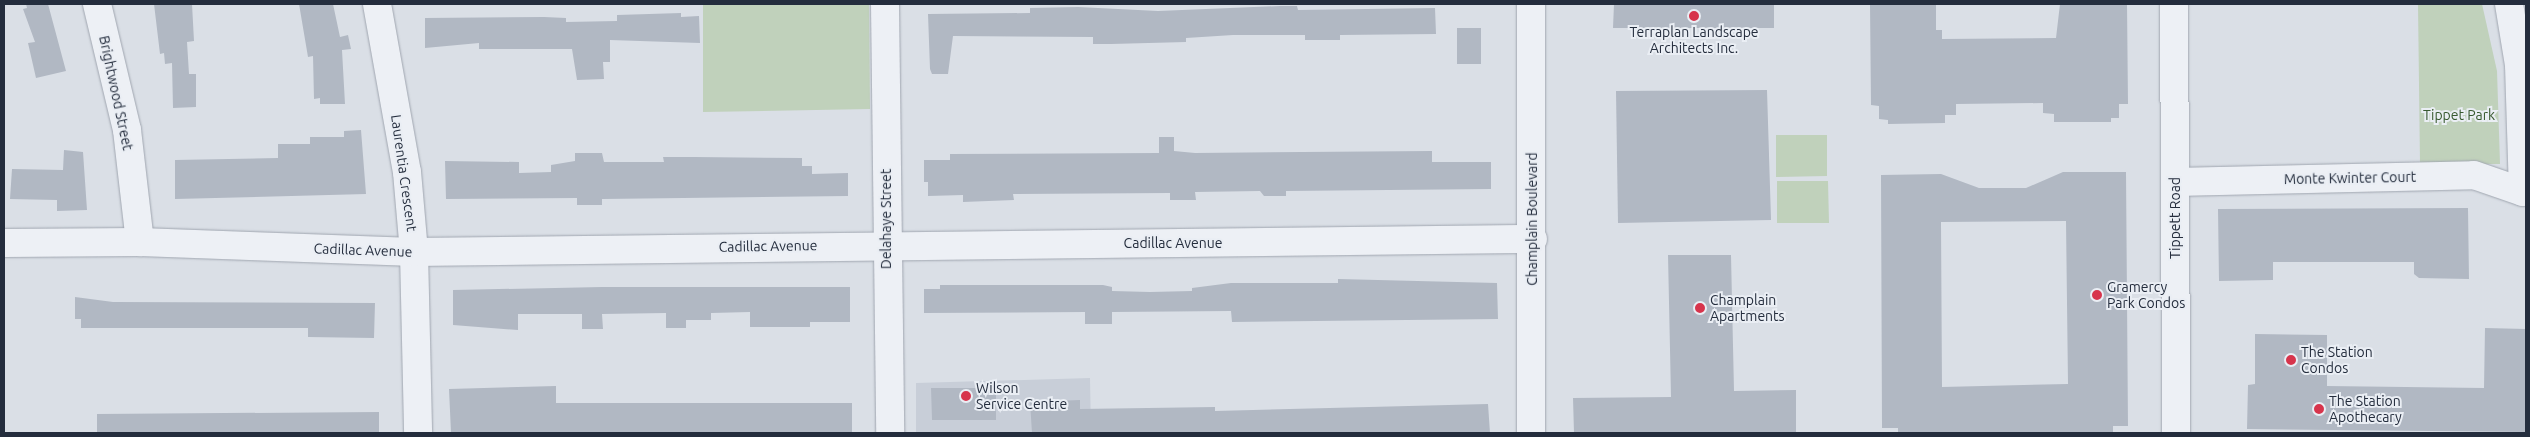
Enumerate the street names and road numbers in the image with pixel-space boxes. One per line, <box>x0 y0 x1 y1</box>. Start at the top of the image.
street label: Brightwood Street <box>96 34 136 152</box>
street label: Laurentia Crescent <box>387 113 421 233</box>
street label: Champlain Boulevard <box>1524 152 1540 286</box>
street label: Monte Kwinter Court <box>2284 168 2416 188</box>
street label: Delahaye Street <box>878 169 894 269</box>
street label: Tippett Road <box>2167 177 2183 259</box>
street label: Cadillac Avenue <box>1124 235 1222 251</box>
street label: Cadillac Avenue <box>718 237 818 255</box>
street label: Cadillac Avenue <box>313 240 413 260</box>

